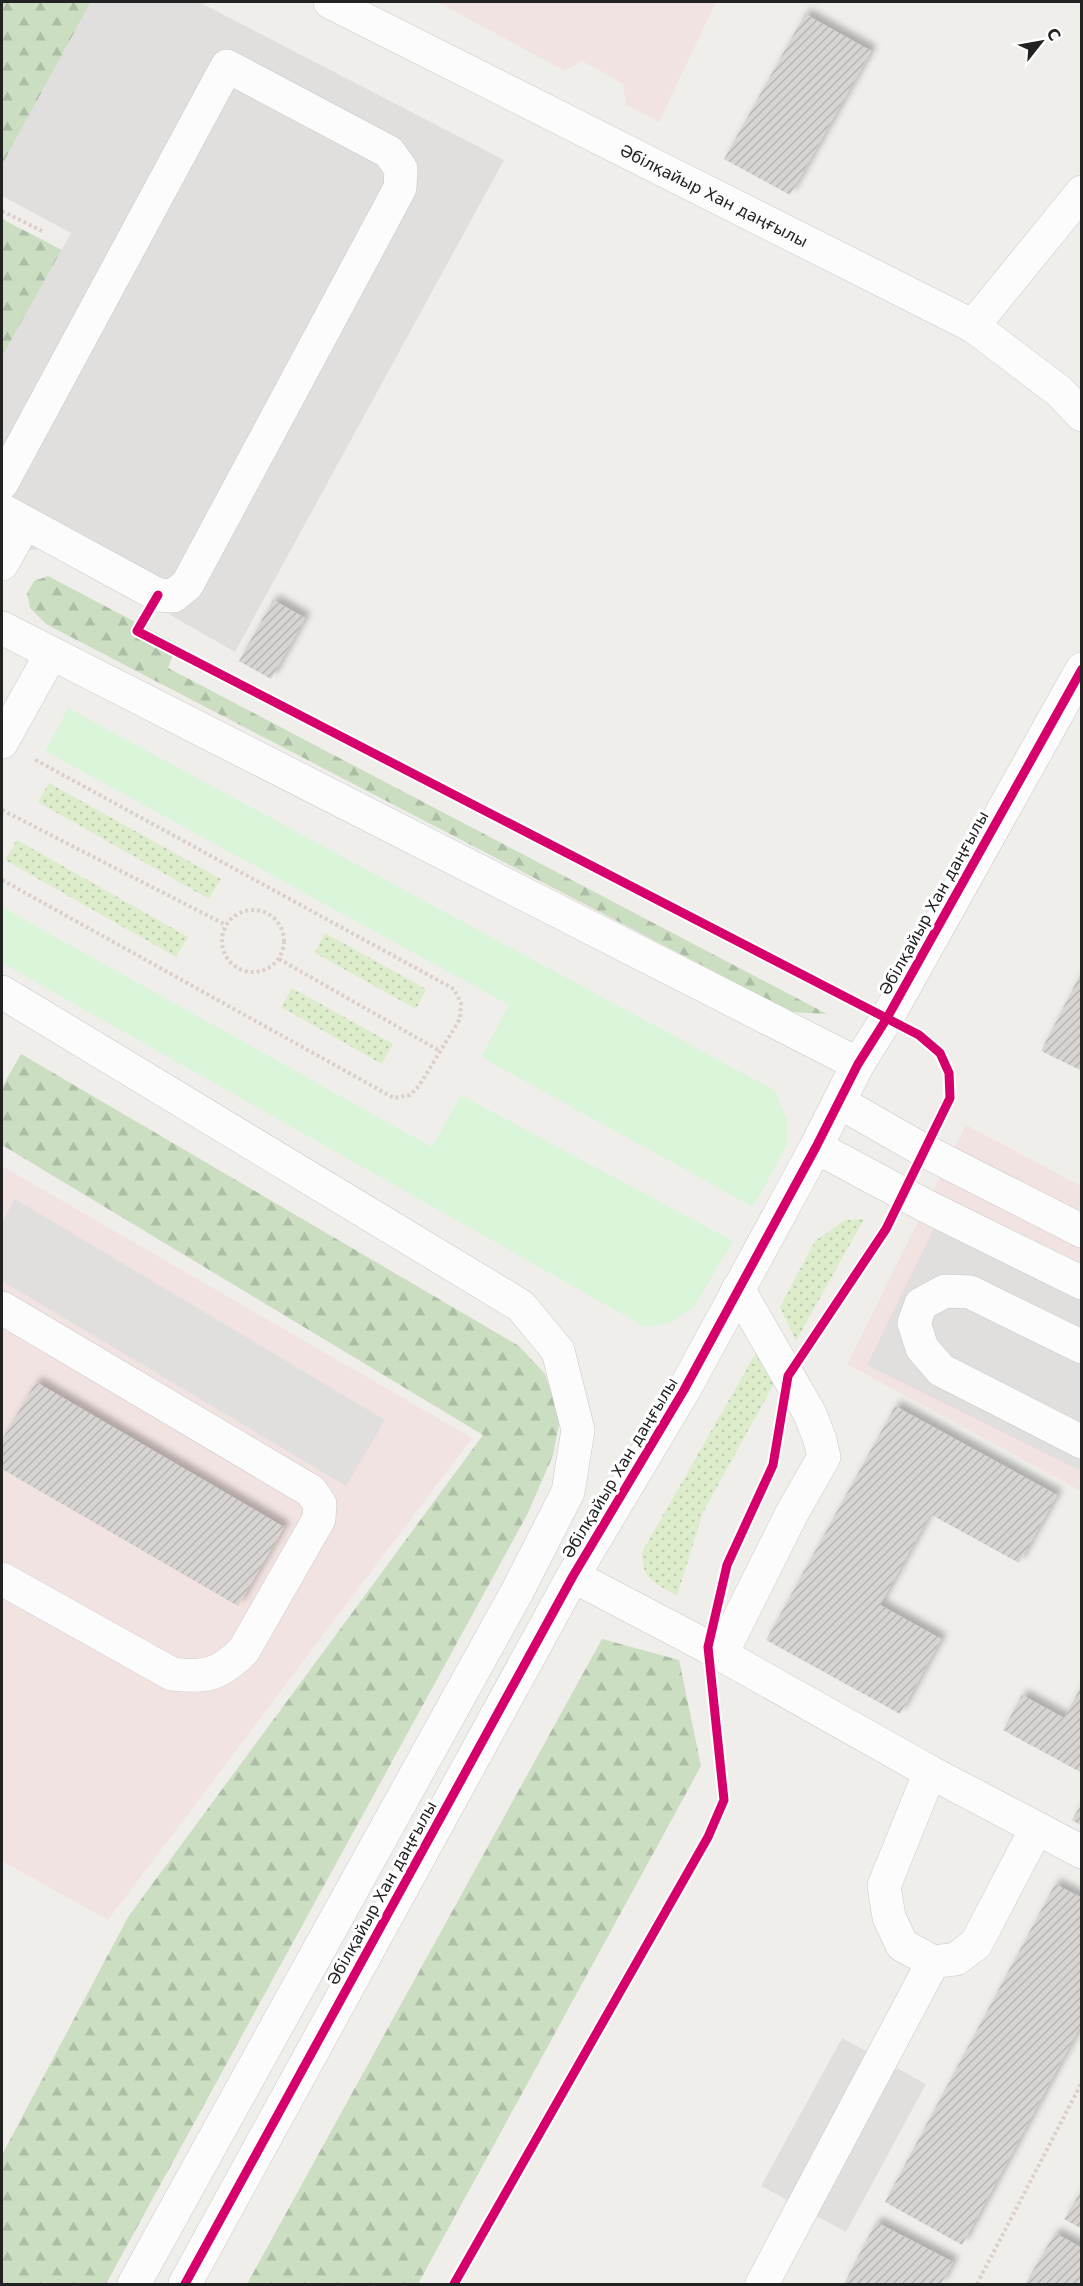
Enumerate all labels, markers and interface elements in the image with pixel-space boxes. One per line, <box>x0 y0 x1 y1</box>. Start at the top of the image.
north arrow <box>1011 12 1071 72</box>
text: С <box>1042 25 1065 44</box>
street label: Әбілқайыр Хан даңғылы <box>617 140 811 251</box>
street label: Әбілқайыр Хан даңғылы <box>875 808 993 998</box>
street label: Әбілқайыр Хан даңғылы <box>558 1374 682 1562</box>
street label: Әбілқайыр Хан даңғылы <box>323 1798 441 1988</box>

